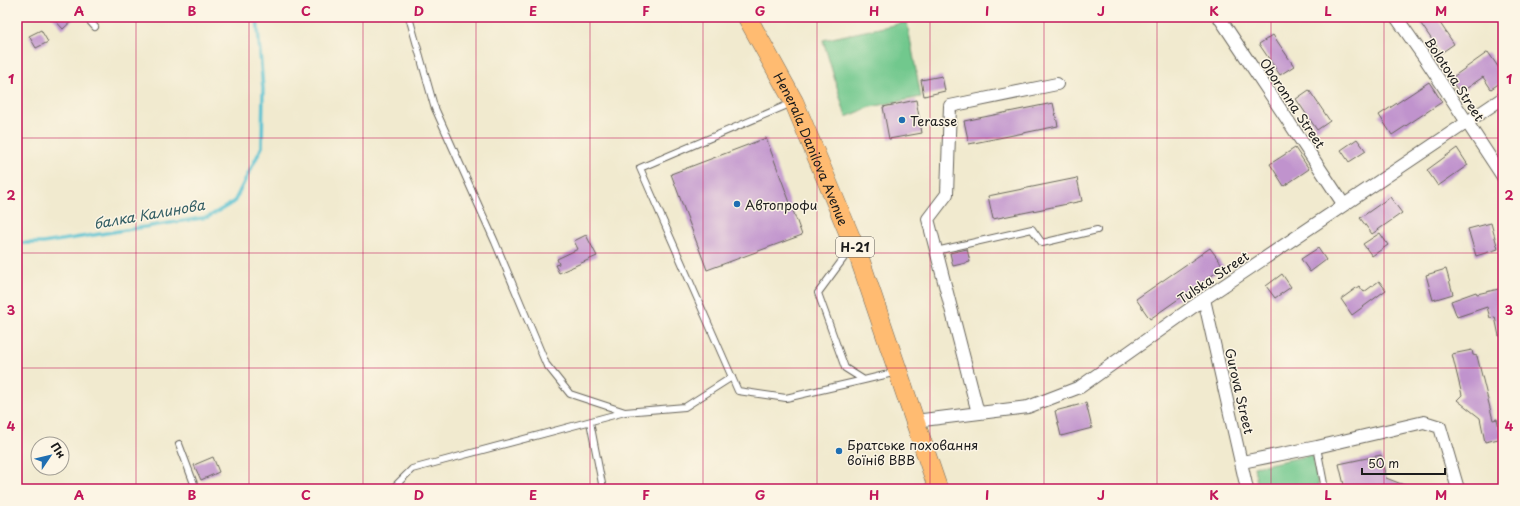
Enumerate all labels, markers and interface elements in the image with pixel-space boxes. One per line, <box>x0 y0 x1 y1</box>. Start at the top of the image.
text: A <box>74 1 84 20</box>
text: B <box>188 1 197 20</box>
text: C <box>301 1 311 20</box>
text: D <box>414 1 424 20</box>
text: E <box>529 1 537 20</box>
text: F <box>642 1 650 20</box>
text: G <box>755 1 765 20</box>
text: H <box>869 1 879 20</box>
text: I <box>985 1 989 20</box>
text: J <box>1097 1 1105 20</box>
text: K <box>1209 1 1219 20</box>
text: L <box>1324 1 1332 20</box>
text: M <box>1435 1 1447 20</box>
street label: Bolotova Street <box>1421 33 1489 125</box>
street label: Oboronna Street <box>1256 54 1330 152</box>
text: 1 <box>8 69 14 88</box>
street label: Henerala Danilova Avenue <box>770 69 854 228</box>
text: 1 <box>1506 69 1512 88</box>
place label: Terasse <box>910 111 957 130</box>
marker: Terasse <box>897 115 907 125</box>
text: 2 <box>6 185 16 204</box>
text: 2 <box>1504 185 1514 204</box>
water label: балка Калинова <box>92 194 207 234</box>
place label: Автопрофи <box>745 195 817 214</box>
marker: Автопрофи <box>732 199 742 209</box>
road number: Н-21 <box>836 237 874 257</box>
street label: Tulska Street <box>1174 246 1252 308</box>
text: 3 <box>7 300 16 319</box>
text: 3 <box>1505 300 1514 319</box>
street label: Gurova Street <box>1221 346 1259 436</box>
text: 4 <box>7 416 16 435</box>
text: 4 <box>1505 416 1514 435</box>
place label: Братське поховання воїнів ВВВ <box>847 435 978 469</box>
north arrow <box>30 436 70 476</box>
text: Пн <box>47 439 70 461</box>
marker: Братське поховання воїнів ВВВ <box>834 446 844 456</box>
scale bar <box>1362 450 1445 476</box>
text: 50 m <box>1368 454 1399 472</box>
text: A <box>74 485 84 504</box>
text: B <box>188 485 197 504</box>
text: C <box>301 485 311 504</box>
text: D <box>414 485 424 504</box>
text: E <box>529 485 537 504</box>
text: F <box>642 485 650 504</box>
text: G <box>755 485 765 504</box>
text: H <box>869 485 879 504</box>
text: I <box>985 485 989 504</box>
text: J <box>1097 485 1105 504</box>
text: K <box>1209 485 1219 504</box>
text: L <box>1324 485 1332 504</box>
text: M <box>1435 485 1447 504</box>

